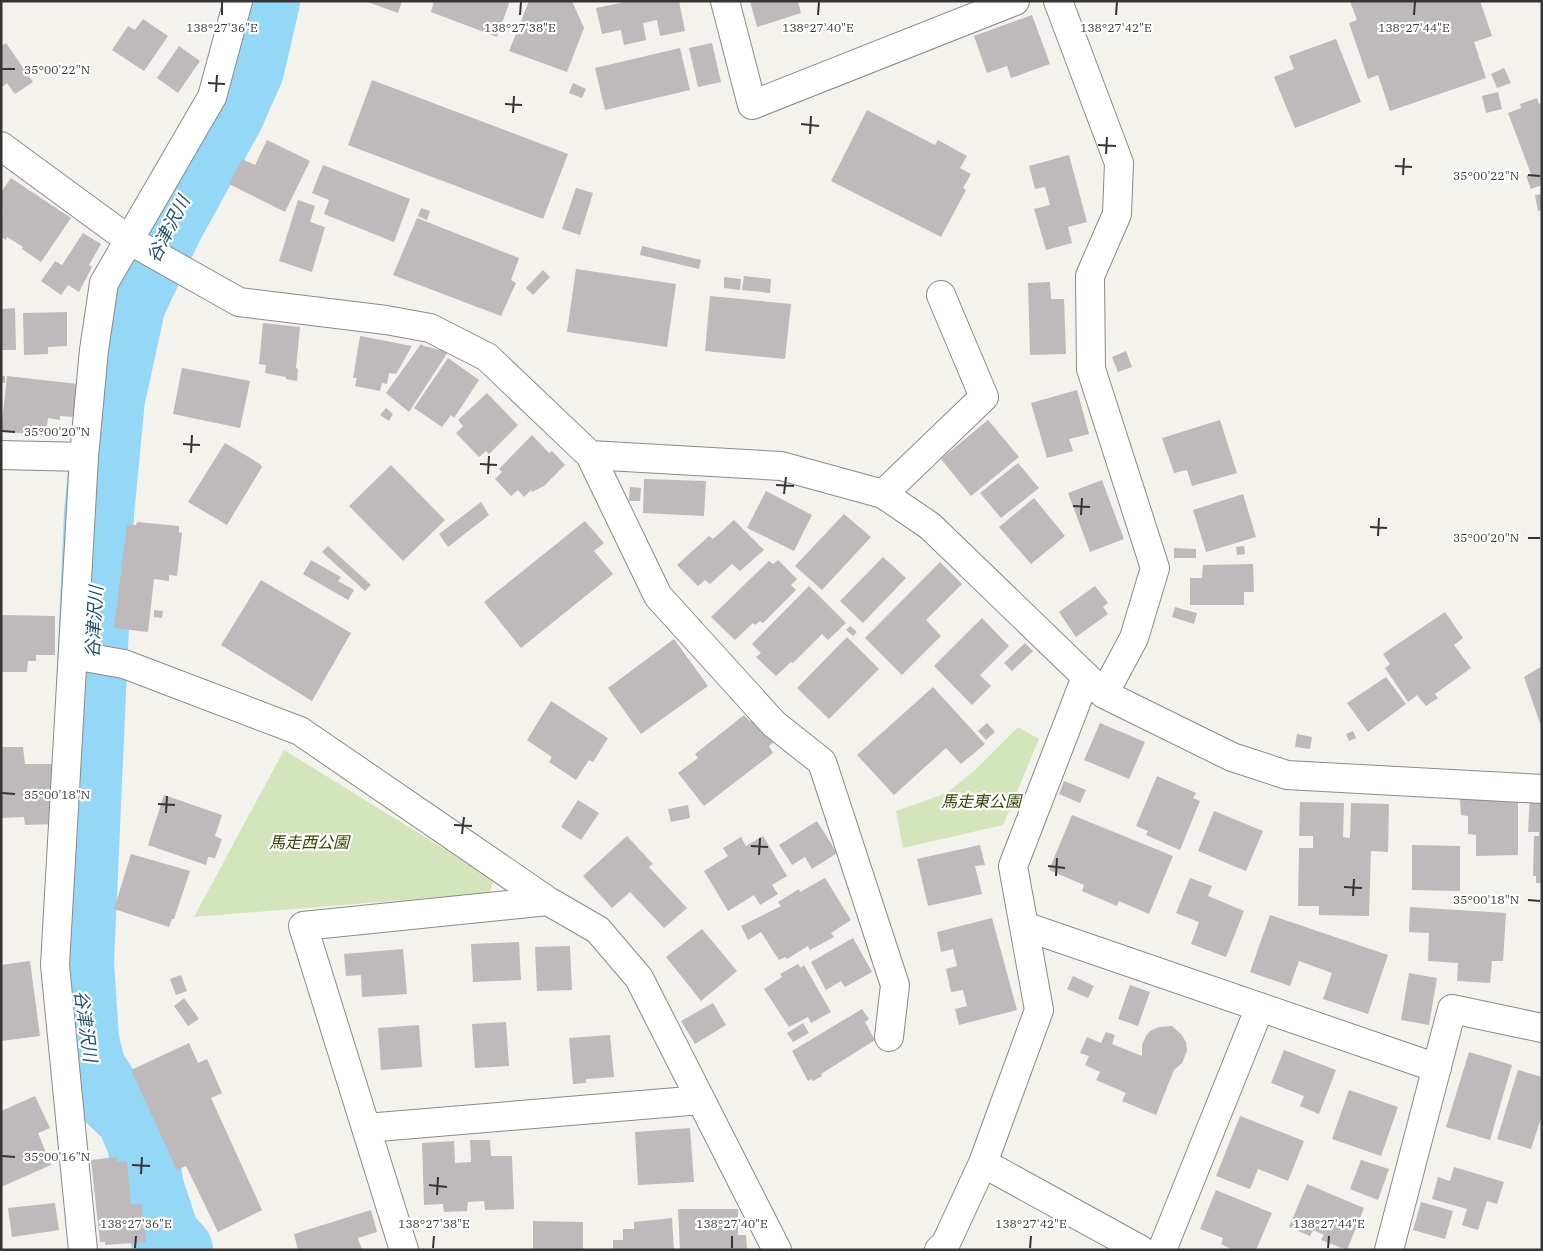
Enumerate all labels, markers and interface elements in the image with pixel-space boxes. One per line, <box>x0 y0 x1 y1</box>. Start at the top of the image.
text: 138°27'36"E <box>186 20 258 35</box>
text: 138°27'38"E <box>484 20 556 35</box>
text: 138°27'40"E <box>782 20 854 35</box>
text: 138°27'42"E <box>1080 20 1152 35</box>
text: 138°27'44"E <box>1378 20 1450 35</box>
text: 35°00'22"N <box>24 62 90 77</box>
text: 35°00'22"N <box>1453 168 1519 183</box>
water label: 谷津沢川 <box>141 190 195 266</box>
text: 35°00'20"N <box>24 424 90 439</box>
text: 35°00'20"N <box>1453 530 1519 545</box>
water label: 谷津沢川 <box>81 583 107 659</box>
text: 35°00'18"N <box>24 787 90 802</box>
park label: 馬走東公園 <box>941 791 1023 811</box>
park label: 馬走西公園 <box>269 832 351 852</box>
text: 35°00'18"N <box>1453 892 1519 907</box>
water label: 谷津沢川 <box>70 989 103 1065</box>
text: 35°00'16"N <box>24 1149 90 1164</box>
text: 138°27'36"E <box>100 1216 172 1231</box>
text: 138°27'38"E <box>398 1216 470 1231</box>
text: 138°27'40"E <box>696 1216 768 1231</box>
text: 138°27'42"E <box>995 1216 1067 1231</box>
text: 138°27'44"E <box>1293 1216 1365 1231</box>

